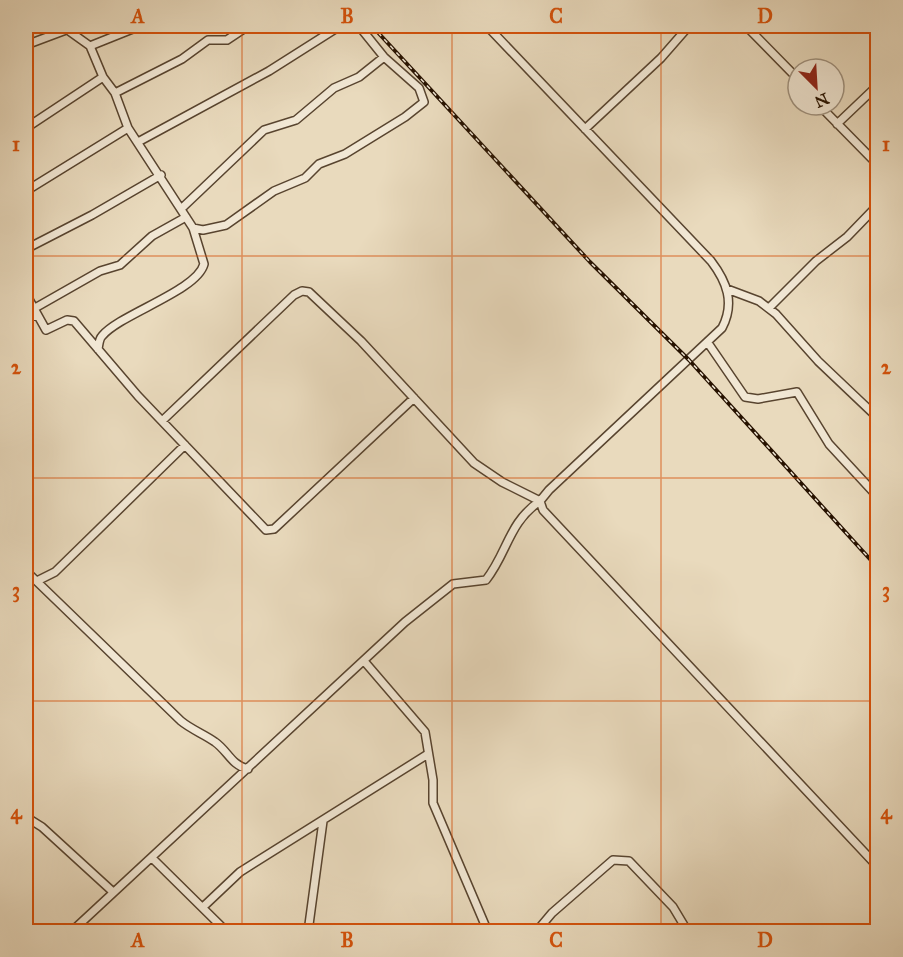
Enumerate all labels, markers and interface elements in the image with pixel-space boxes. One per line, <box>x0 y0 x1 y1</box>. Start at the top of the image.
text: A <box>129 4 145 28</box>
text: B <box>340 4 354 28</box>
text: C <box>549 4 563 28</box>
text: D <box>757 4 773 28</box>
north arrow <box>786 57 846 117</box>
text: N <box>811 89 832 112</box>
text: 1 <box>12 132 20 156</box>
text: 1 <box>882 132 890 156</box>
text: 2 <box>11 355 22 379</box>
text: 2 <box>881 355 892 379</box>
text: 3 <box>12 578 20 603</box>
text: 3 <box>882 578 890 603</box>
text: 4 <box>10 800 22 825</box>
text: 4 <box>880 800 892 825</box>
text: A <box>129 928 145 952</box>
text: B <box>340 928 354 952</box>
text: C <box>549 928 563 952</box>
text: D <box>757 928 773 952</box>

